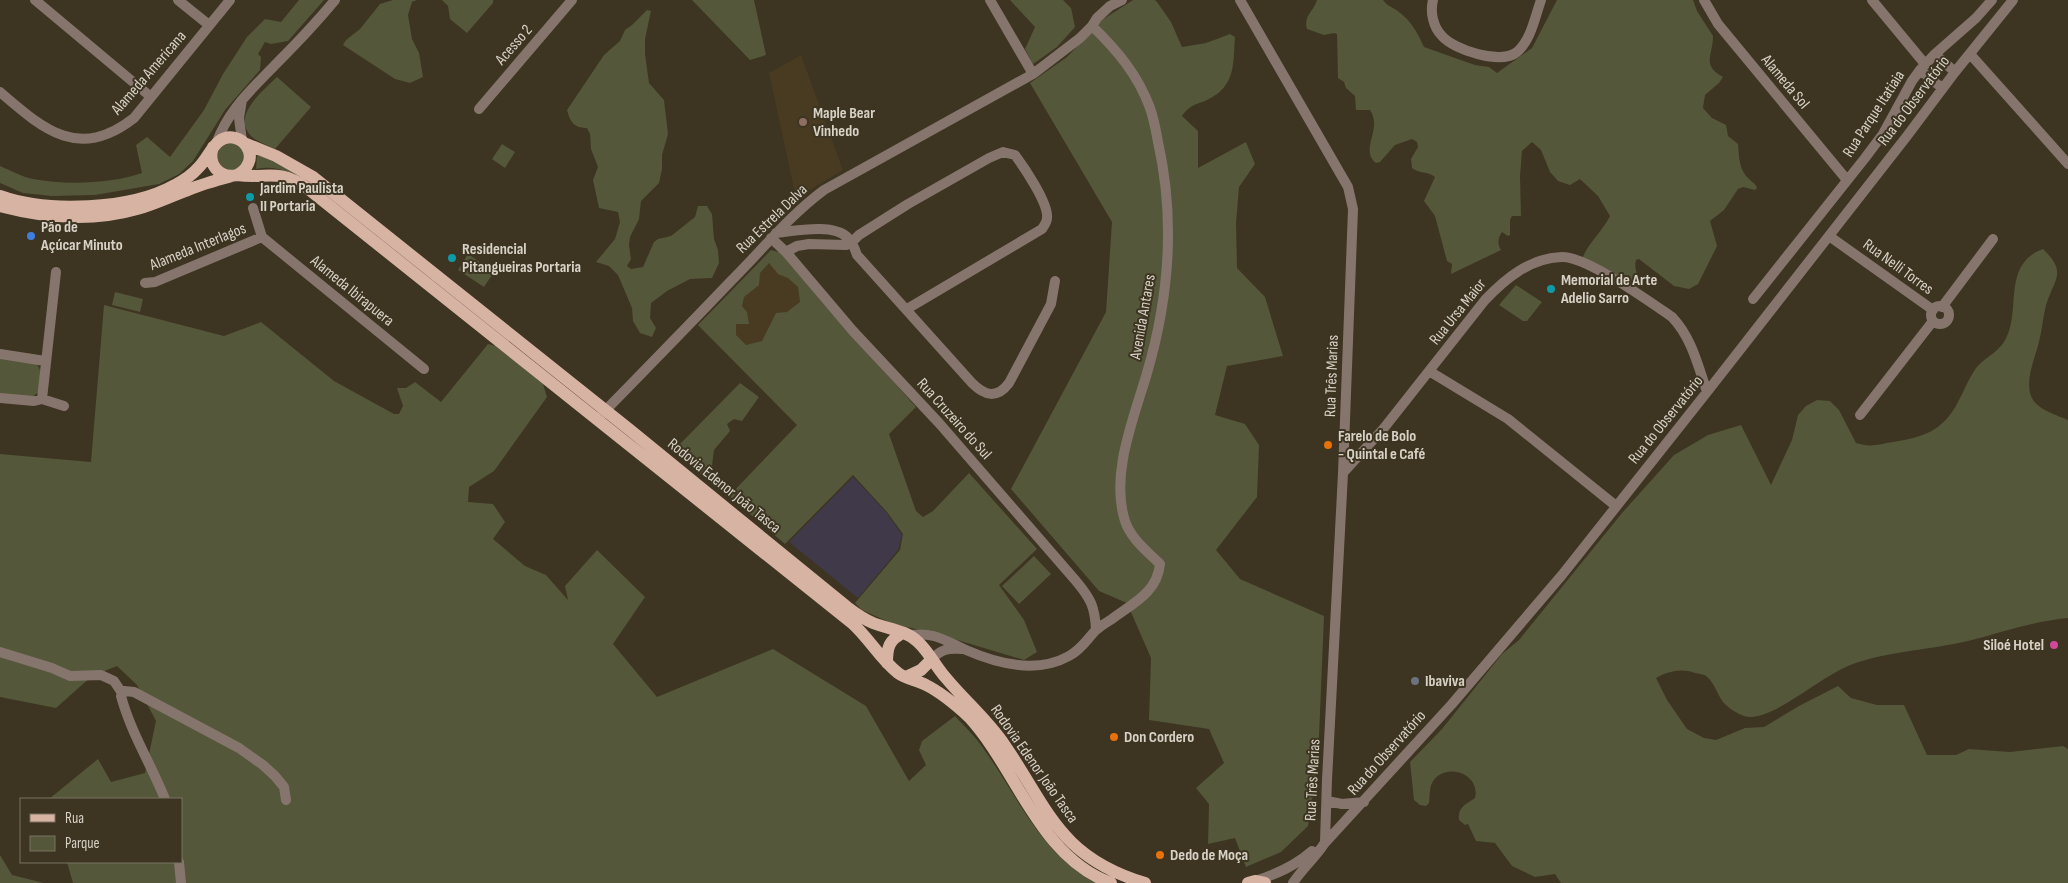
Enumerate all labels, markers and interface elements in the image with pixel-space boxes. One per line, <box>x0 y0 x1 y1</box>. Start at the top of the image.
street label: Acesso 2 <box>491 21 537 70</box>
street label: Alameda Americana <box>107 27 191 120</box>
street label: Alameda Sol <box>1756 50 1813 113</box>
street label: Rua do Observatório <box>1874 52 1954 150</box>
street label: Rua Parque Itatiaia <box>1839 67 1909 161</box>
place label: Maple Bear Vinhedo <box>813 104 875 141</box>
marker: Maple Bear Vinhedo <box>797 116 809 128</box>
place label: Jardim Paulista II Portaria <box>259 179 343 216</box>
street label: Rua Estrela Dalva <box>733 180 811 258</box>
marker: Jardim Paulista II Portaria <box>244 191 256 203</box>
place label: Pão de Açúcar Minuto <box>40 218 123 255</box>
street label: Alameda Interlagos <box>146 219 249 275</box>
marker: Pão de Açúcar Minuto <box>25 230 37 242</box>
street label: Rua Nelli Torres <box>1859 235 1937 299</box>
place label: Residencial Pitangueiras Portaria <box>462 240 581 277</box>
street label: Alameda Ibirapuera <box>306 251 398 330</box>
marker: Residencial Pitangueiras Portaria <box>446 252 458 264</box>
place label: Memorial de Arte Adelio Sarro <box>1560 271 1658 308</box>
street label: Avenida Antares <box>1126 273 1160 362</box>
street label: Rua Ursa Maior <box>1426 275 1491 349</box>
marker: Memorial de Arte Adelio Sarro <box>1545 283 1557 295</box>
street label: Rua Três Marias <box>1321 334 1343 417</box>
street label: Rua do Observatório <box>1625 372 1707 468</box>
street label: Rua Cruzeiro do Sul <box>913 375 995 463</box>
place label: Farelo de Bolo - Quintal e Café <box>1338 427 1426 464</box>
street label: Rodovia Edenor João Tasca <box>664 435 784 537</box>
marker: Farelo de Bolo - Quintal e Café <box>1322 439 1334 451</box>
place label: Siloé Hotel <box>1983 636 2044 655</box>
marker: Siloé Hotel <box>2048 639 2060 651</box>
place label: Ibaviva <box>1425 672 1465 691</box>
marker: Ibaviva <box>1409 675 1421 687</box>
street label: Rodovia Edenor João Tasca <box>986 701 1082 827</box>
street label: Rua do Observatório <box>1344 707 1430 799</box>
place label: Don Cordero <box>1124 728 1194 747</box>
marker: Don Cordero <box>1108 731 1120 743</box>
street label: Rua Três Marias <box>1301 738 1325 822</box>
legend <box>20 798 182 863</box>
text: Rua <box>65 809 84 828</box>
text: Parque <box>65 834 100 853</box>
place label: Dedo de Moça <box>1170 846 1248 865</box>
marker: Dedo de Moça <box>1154 849 1166 861</box>

